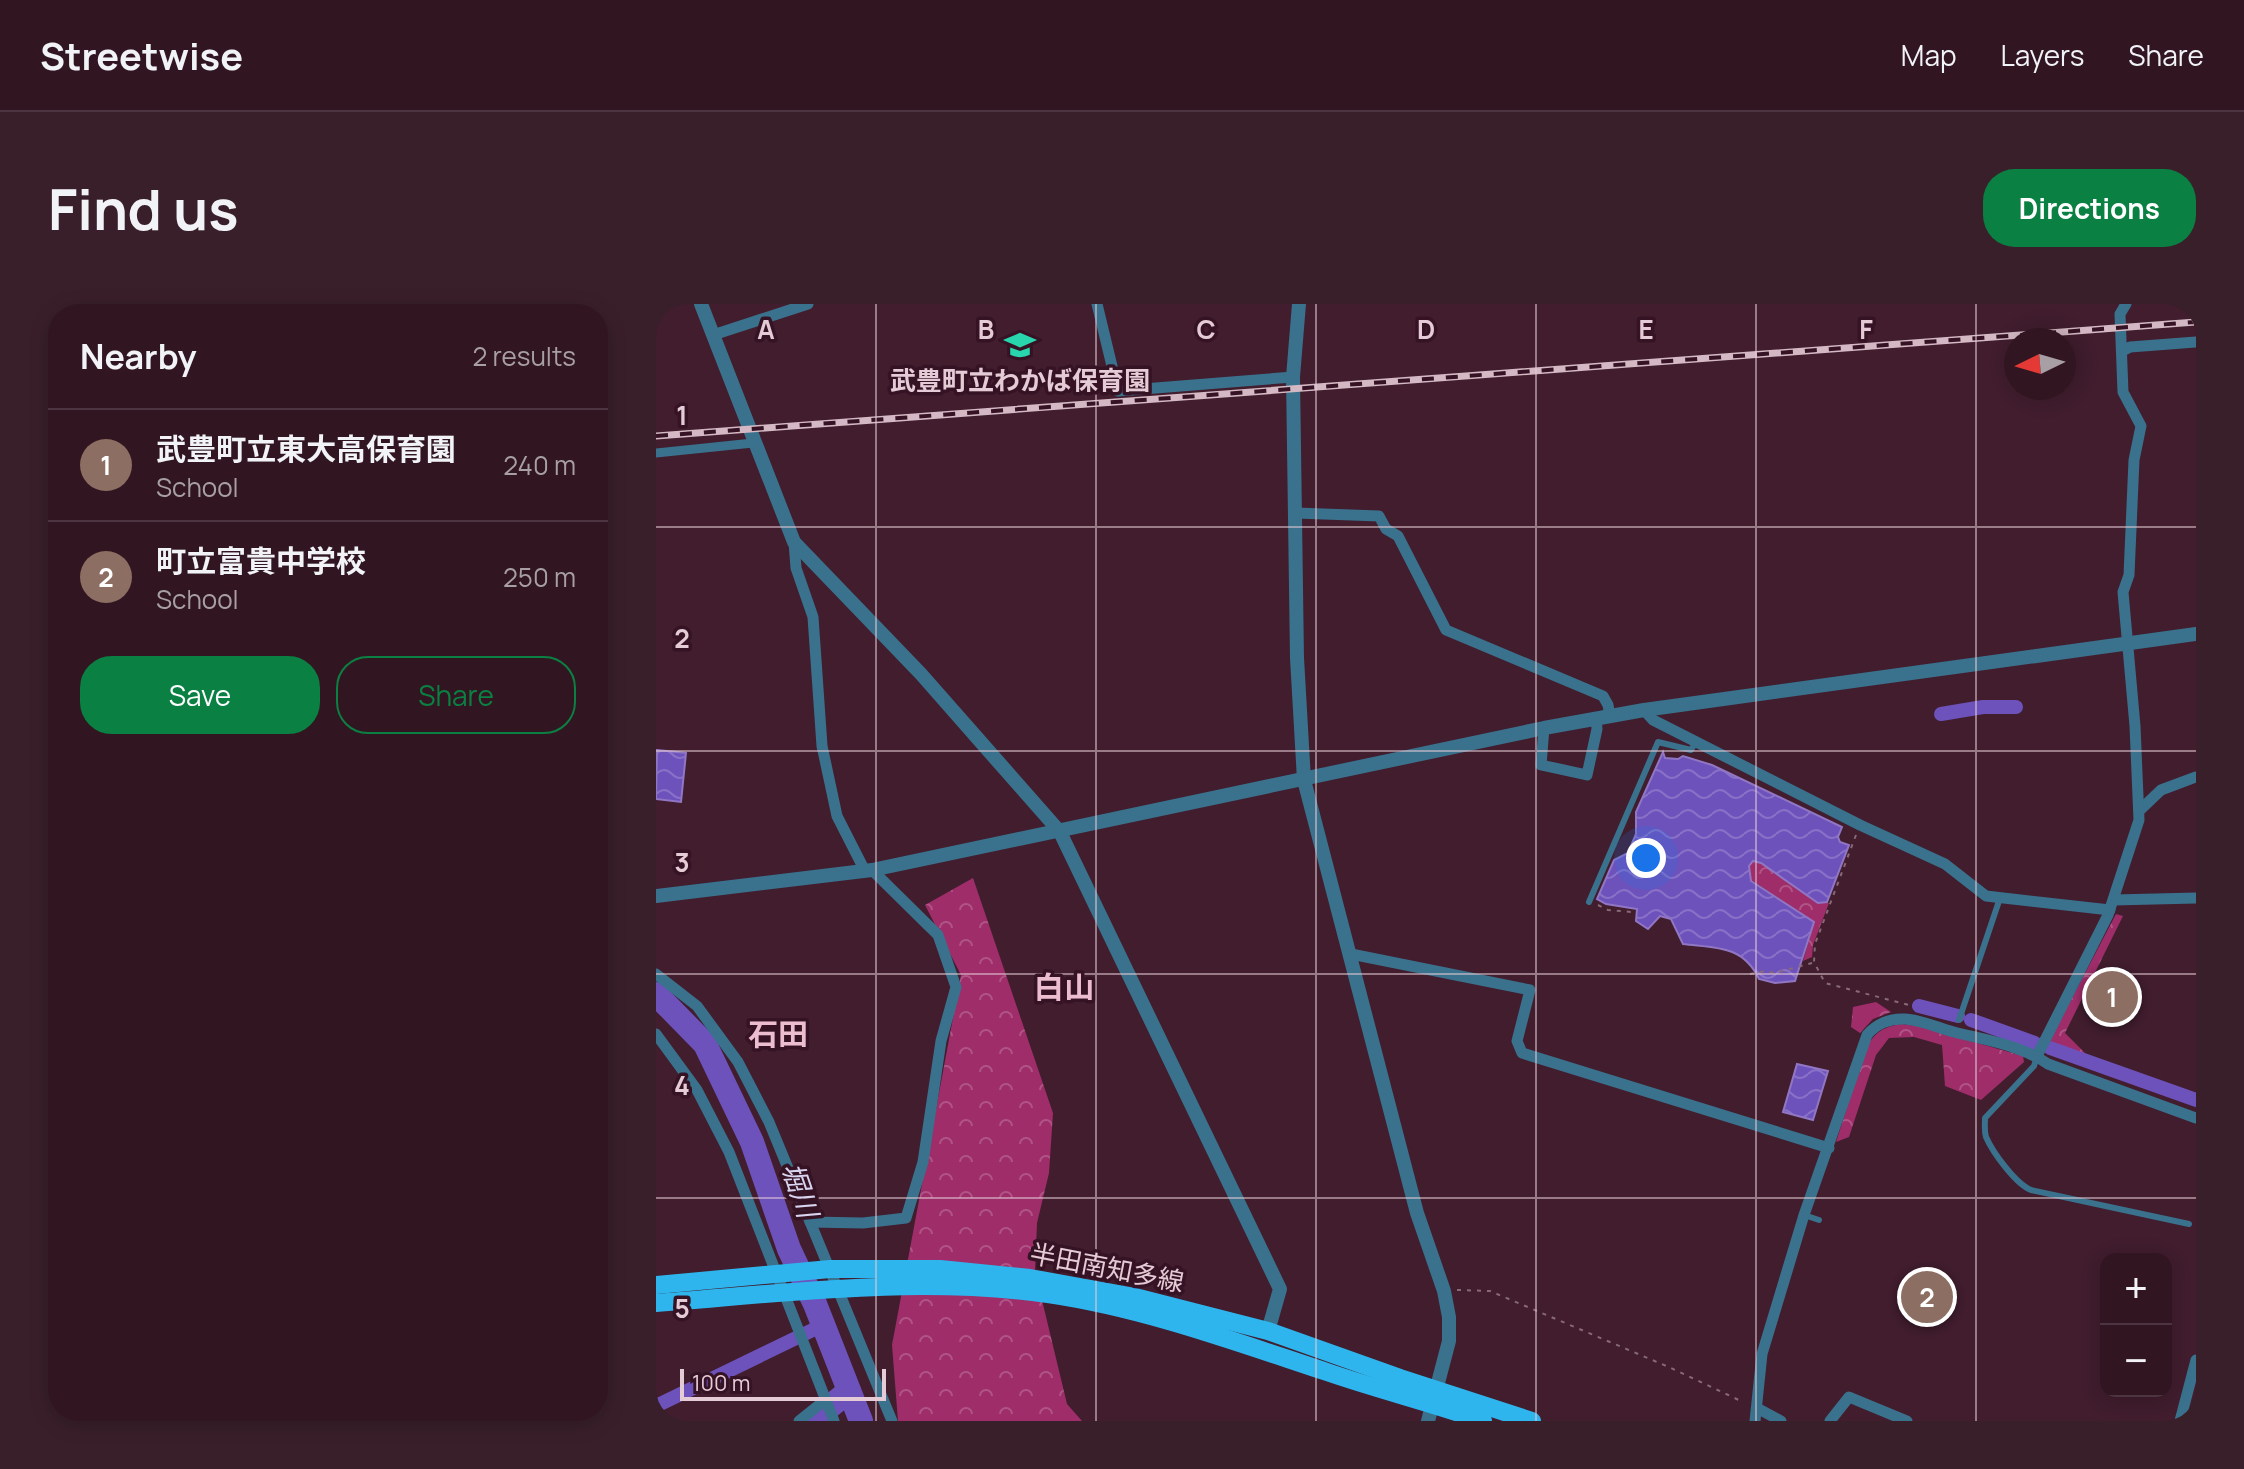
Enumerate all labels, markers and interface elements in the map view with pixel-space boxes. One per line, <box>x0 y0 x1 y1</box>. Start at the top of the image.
text: Streetwise <box>40 29 243 81</box>
text: Map <box>1901 36 1957 74</box>
text: Layers <box>2001 36 2084 74</box>
text: Share <box>2128 36 2204 74</box>
button: Directions <box>1983 169 2196 247</box>
text: Find us <box>48 170 239 247</box>
text: A <box>757 311 775 347</box>
text: B <box>978 311 994 347</box>
text: C <box>1196 311 1216 347</box>
text: D <box>1417 311 1435 347</box>
text: E <box>1638 311 1654 347</box>
text: F <box>1859 311 1873 347</box>
school or university icon: 武豊町立わかば保育園 <box>1003 328 1037 362</box>
north arrow <box>2004 328 2076 400</box>
text: Nearby <box>80 333 196 379</box>
text: 2 results <box>472 338 576 374</box>
place label: 武豊町立わかば保育園 <box>890 362 1150 398</box>
text: 1 <box>676 397 688 433</box>
text: 武豊町立東大高保育園 <box>156 428 456 469</box>
text: 1 <box>100 447 112 483</box>
text: 240 m <box>503 447 576 483</box>
text: School <box>156 469 239 505</box>
text: 町立富貴中学校 <box>156 540 366 581</box>
text: 2 <box>98 559 114 595</box>
text: 250 m <box>503 559 576 595</box>
text: School <box>156 581 239 617</box>
text: 2 <box>674 620 690 656</box>
button: Save <box>80 656 320 734</box>
button: Share <box>336 656 576 734</box>
your location <box>1626 838 1666 878</box>
text: 3 <box>674 844 690 880</box>
district label: 白山 <box>1034 966 1094 1007</box>
pin: 1 <box>2086 967 2138 1027</box>
district label: 石田 <box>748 1013 808 1054</box>
text: 4 <box>674 1067 690 1103</box>
water label: 堀川 <box>774 1157 829 1225</box>
street label: 半田南知多線 <box>1027 1234 1187 1300</box>
map controls <box>2100 1253 2172 1397</box>
button: + <box>2100 1253 2172 1325</box>
pin: 2 <box>1901 1267 1953 1327</box>
text: 5 <box>674 1290 690 1326</box>
button: − <box>2100 1325 2172 1397</box>
scale bar <box>680 1365 886 1401</box>
text: 100 m <box>692 1368 750 1398</box>

